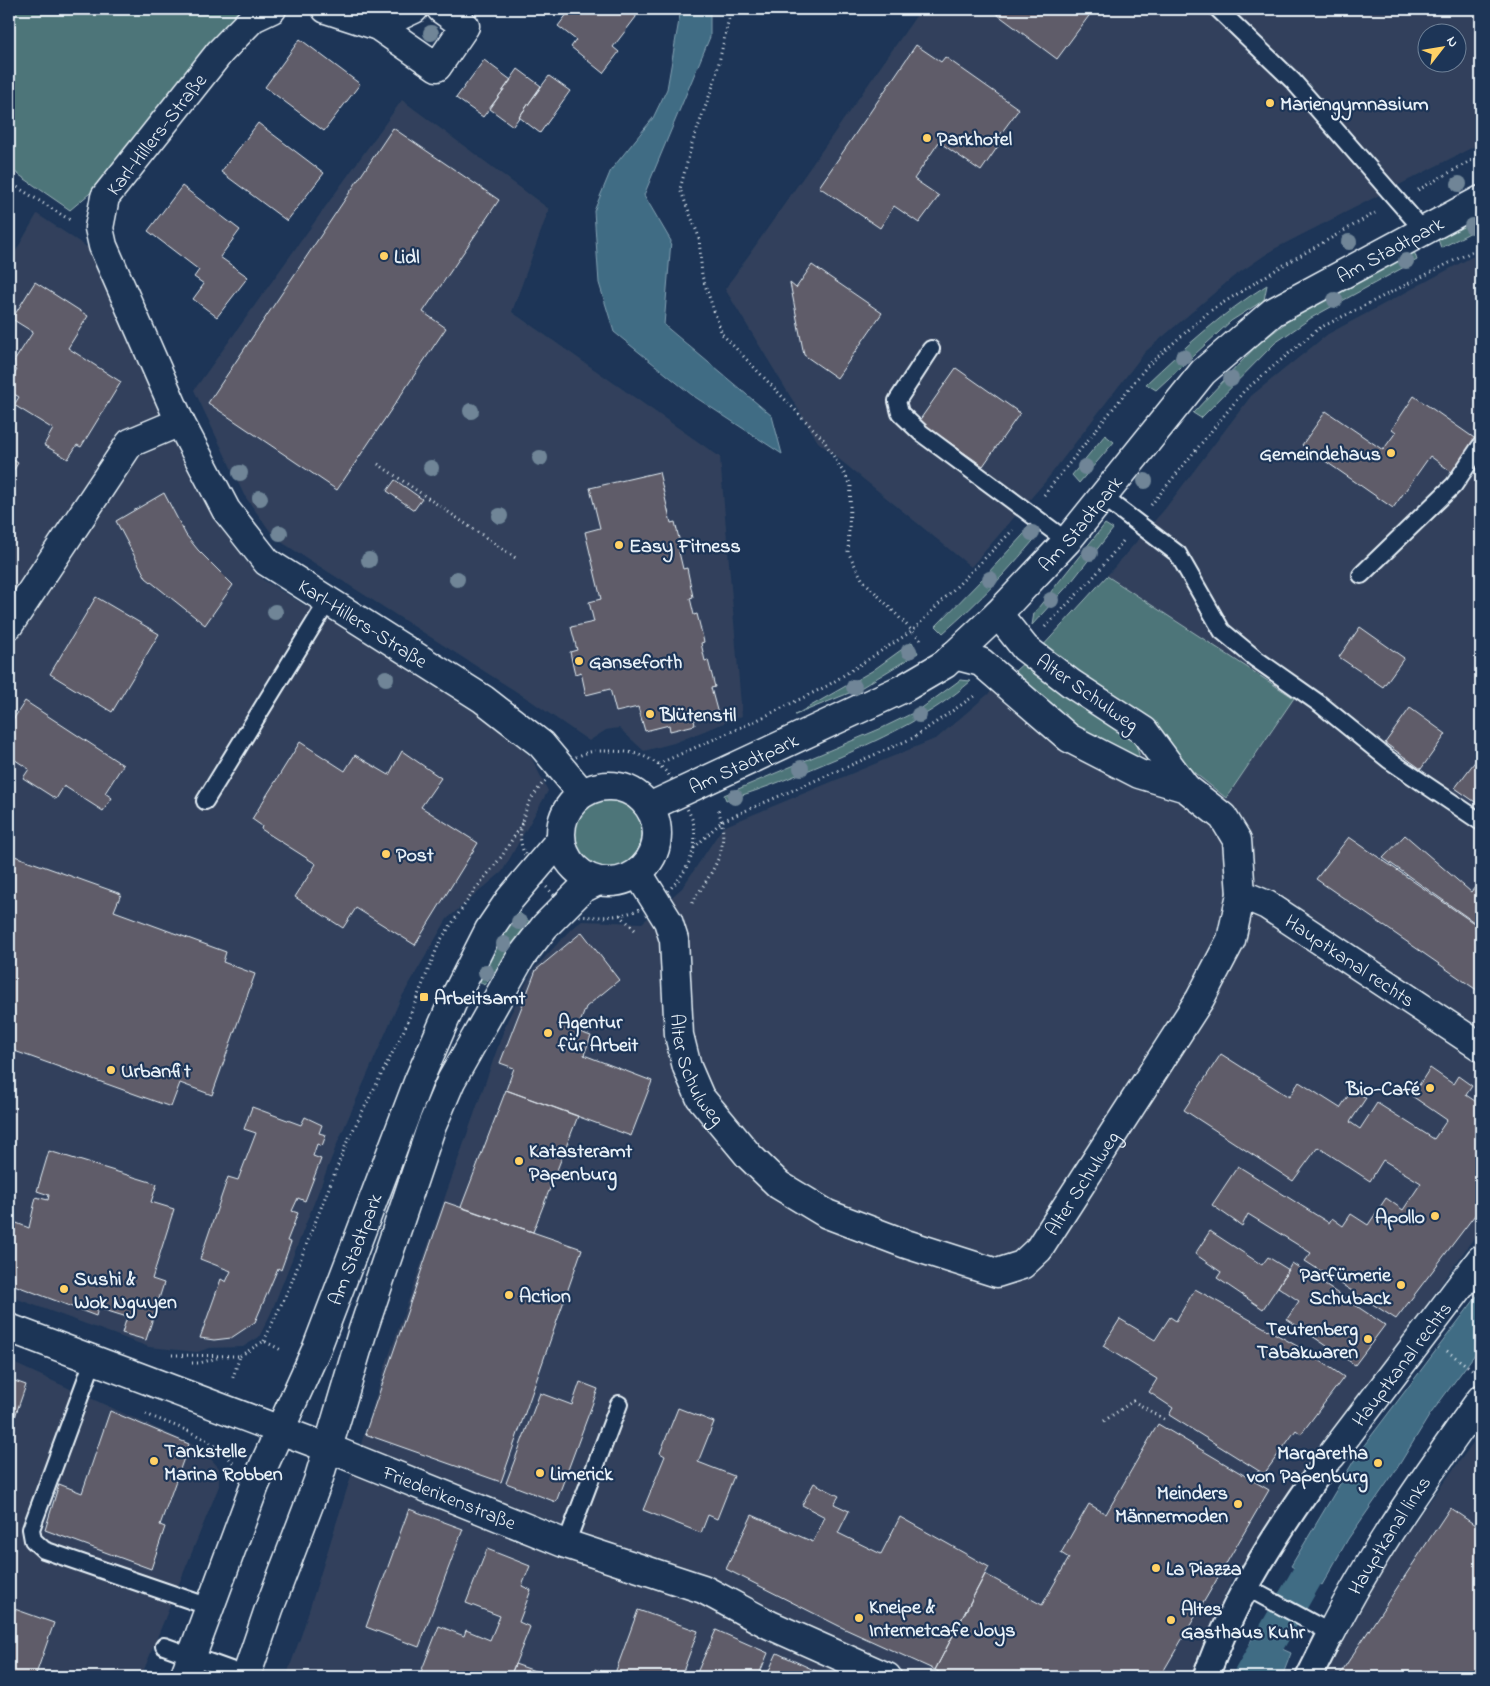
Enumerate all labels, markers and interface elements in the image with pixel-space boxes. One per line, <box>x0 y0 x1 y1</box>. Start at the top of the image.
north arrow <box>1418 22 1468 72</box>
text: N <box>1440 33 1463 52</box>
street label: Karl-Hillers-Straße <box>101 68 215 203</box>
place label: Mariengymnasium <box>1280 91 1429 121</box>
marker: Mariengymnasium <box>1264 97 1276 109</box>
place label: Parkhotel <box>937 126 1012 155</box>
marker: Parkhotel <box>921 132 933 144</box>
street label: Am Stadtpark <box>1332 210 1450 292</box>
place label: Lidl <box>394 244 420 273</box>
marker: Lidl <box>378 250 390 262</box>
place label: Gemeindehaus <box>1260 441 1381 470</box>
marker: Gemeindehaus <box>1385 447 1397 459</box>
street label: Am Stadtpark <box>1033 470 1131 580</box>
place label: Easy Fitness <box>629 533 741 563</box>
marker: Easy Fitness <box>613 539 625 551</box>
street label: Karl-Hillers-Straße <box>291 573 432 677</box>
street label: Alter Schulweg <box>1029 648 1144 741</box>
place label: Ganseforth <box>589 649 682 678</box>
marker: Ganseforth <box>573 655 585 667</box>
place label: Blütenstil <box>659 702 736 731</box>
marker: Blütenstil <box>644 708 656 720</box>
street label: Am Stadtpark <box>685 727 804 803</box>
place label: Post <box>396 842 434 871</box>
marker: Post <box>380 848 392 860</box>
street label: Hauptkanal rechts <box>1278 909 1420 1016</box>
place label: Arbeitsamt <box>434 985 526 1014</box>
marker: Arbeitsamt <box>418 991 430 1003</box>
place label: Agentur für Arbeit <box>557 1009 638 1061</box>
street label: Alter Schulweg <box>661 1013 730 1134</box>
marker: Agentur für Arbeit <box>542 1027 554 1039</box>
place label: Urbanfit <box>121 1058 191 1087</box>
marker: Urbanfit <box>105 1064 117 1076</box>
place label: Bio-Café <box>1345 1076 1421 1105</box>
marker: Bio-Café <box>1424 1082 1436 1094</box>
street label: Alter Schulweg <box>1039 1126 1129 1242</box>
place label: Katasteramt Papenburg <box>529 1138 632 1191</box>
marker: Katasteramt Papenburg <box>513 1155 525 1167</box>
street label: Am Stadtpark <box>322 1189 391 1310</box>
place label: Apollo <box>1375 1204 1425 1233</box>
marker: Apollo <box>1429 1210 1441 1222</box>
place label: Parfümerie Schuback <box>1300 1262 1392 1314</box>
place label: Sushi & Wok Nguyen <box>74 1266 177 1319</box>
marker: Parfümerie Schuback <box>1395 1279 1407 1291</box>
marker: Sushi & Wok Nguyen <box>58 1283 70 1295</box>
place label: Action <box>519 1283 571 1312</box>
marker: Action <box>503 1289 515 1301</box>
street label: Hauptkanal rechts <box>1346 1297 1460 1434</box>
place label: Teutenberg Tabakwaren <box>1257 1316 1358 1368</box>
marker: Teutenberg Tabakwaren <box>1362 1333 1374 1345</box>
place label: Tankstelle Marina Robben <box>164 1438 283 1490</box>
place label: Margaretha von Papenburg <box>1246 1440 1368 1493</box>
marker: Tankstelle Marina Robben <box>148 1455 160 1467</box>
marker: Margaretha von Papenburg <box>1372 1457 1384 1469</box>
street label: Friederikenstraße <box>377 1459 520 1539</box>
place label: Limerick <box>550 1461 614 1490</box>
marker: Limerick <box>534 1467 546 1479</box>
street label: Hauptkanal links <box>1342 1471 1440 1601</box>
place label: Meinders Männermoden <box>1115 1480 1228 1532</box>
marker: Meinders Männermoden <box>1232 1498 1244 1510</box>
place label: La Piazza <box>1166 1556 1242 1585</box>
marker: La Piazza <box>1150 1562 1162 1574</box>
place label: Kneipe & Internetcafe Joys <box>869 1594 1015 1647</box>
place label: Altes Gasthaus Kuhr <box>1181 1596 1306 1648</box>
marker: Kneipe & Internetcafe Joys <box>853 1612 865 1624</box>
marker: Altes Gasthaus Kuhr <box>1165 1614 1177 1626</box>

